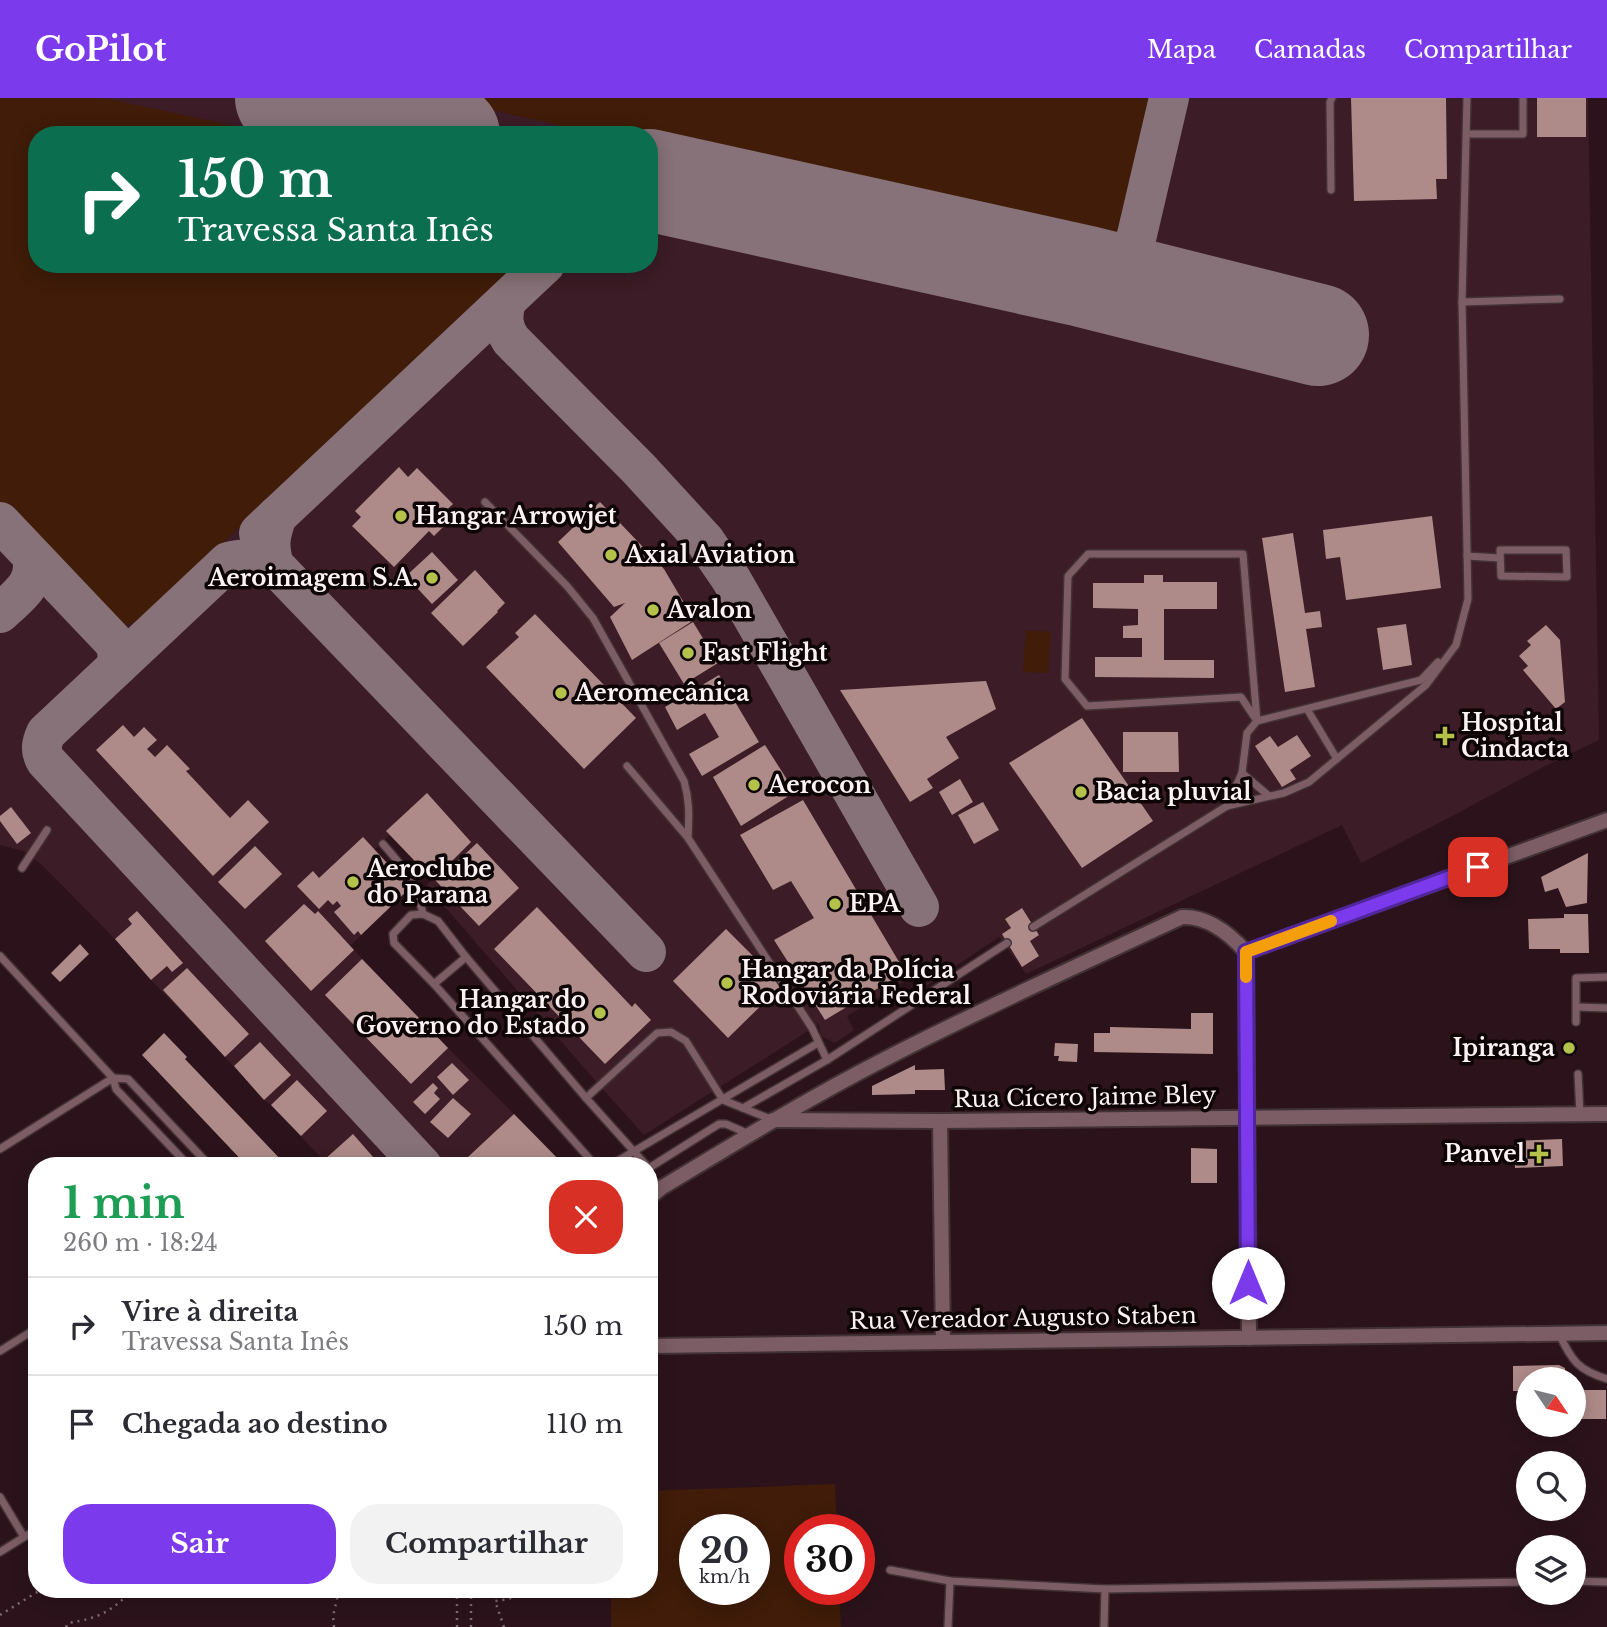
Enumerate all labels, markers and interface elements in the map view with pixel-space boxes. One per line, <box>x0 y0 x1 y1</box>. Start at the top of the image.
text: GoPilot <box>35 29 167 70</box>
text: Mapa <box>1147 35 1216 64</box>
text: Camadas <box>1254 35 1366 64</box>
text: Compartilhar <box>1404 35 1572 64</box>
text: 150 m <box>178 149 333 210</box>
icon: right <box>63 154 154 245</box>
text: Travessa Santa Inês <box>178 210 494 250</box>
place label: Hangar Arrowjet <box>415 502 617 530</box>
marker: Hangar Arrowjet <box>393 508 409 524</box>
place label: Axial Aviation <box>624 541 796 569</box>
marker: Axial Aviation <box>603 547 619 563</box>
place label: Aeroimagem S.A. <box>207 564 418 592</box>
marker: Aeroimagem S.A. <box>424 570 440 586</box>
place label: Avalon <box>666 596 752 624</box>
marker: Avalon <box>645 602 661 618</box>
place label: Fast Flight <box>702 639 828 667</box>
marker: Fast Flight <box>680 645 696 661</box>
place label: Aeromecânica <box>574 679 749 707</box>
marker: Aeromecânica <box>553 685 569 701</box>
place label: Hospital Cindacta <box>1461 709 1569 763</box>
marker: Hospital Cindacta <box>1435 726 1455 746</box>
place label: Aerocon <box>767 771 871 799</box>
marker: Aerocon <box>746 777 762 793</box>
place label: Bacia pluvial <box>1095 778 1251 806</box>
marker: Bacia pluvial <box>1073 784 1089 800</box>
pin <box>1448 837 1508 897</box>
icon: arrive <box>1459 848 1497 886</box>
place label: Aeroclube do Parana <box>366 855 492 909</box>
marker: Aeroclube do Parana <box>345 874 361 890</box>
place label: EPA <box>849 890 902 918</box>
marker: EPA <box>827 896 843 912</box>
place label: Hangar da Polícia Rodoviária Federal <box>741 956 971 1010</box>
marker: Hangar da Polícia Rodoviária Federal <box>719 975 735 991</box>
place label: Hangar do Governo do Estado <box>356 986 586 1040</box>
marker: Hangar do Governo do Estado <box>592 1005 608 1021</box>
place label: Ipiranga <box>1453 1034 1555 1062</box>
marker: Ipiranga <box>1561 1040 1577 1056</box>
street label: Rua Cícero Jaime Bley <box>953 1081 1217 1113</box>
place label: Panvel <box>1444 1140 1525 1168</box>
marker: Panvel <box>1531 1146 1547 1162</box>
text: 1 min <box>63 1177 185 1229</box>
button: close <box>549 1180 623 1254</box>
text: 260 m · 18:24 <box>63 1229 218 1257</box>
position arrow <box>1211 1246 1285 1320</box>
text: Vire à direita <box>122 1296 298 1328</box>
street label: Rua Vereador Augusto Staben <box>849 1301 1197 1335</box>
icon: right <box>63 1307 101 1345</box>
text: 150 m <box>543 1310 623 1342</box>
text: Travessa Santa Inês <box>122 1328 349 1356</box>
north arrow <box>1516 1367 1586 1437</box>
map controls <box>1516 1367 1586 1605</box>
icon: arrive <box>63 1405 101 1443</box>
text: Chegada ao destino <box>122 1408 388 1440</box>
text: 110 m <box>546 1408 623 1440</box>
button: search <box>1516 1451 1586 1521</box>
button: Sair <box>63 1504 336 1584</box>
button: Compartilhar <box>350 1504 623 1584</box>
speed limit sign: 30 <box>784 1514 875 1605</box>
text: 20 <box>700 1529 749 1572</box>
button: layers <box>1516 1535 1586 1605</box>
text: km/h <box>699 1566 750 1588</box>

